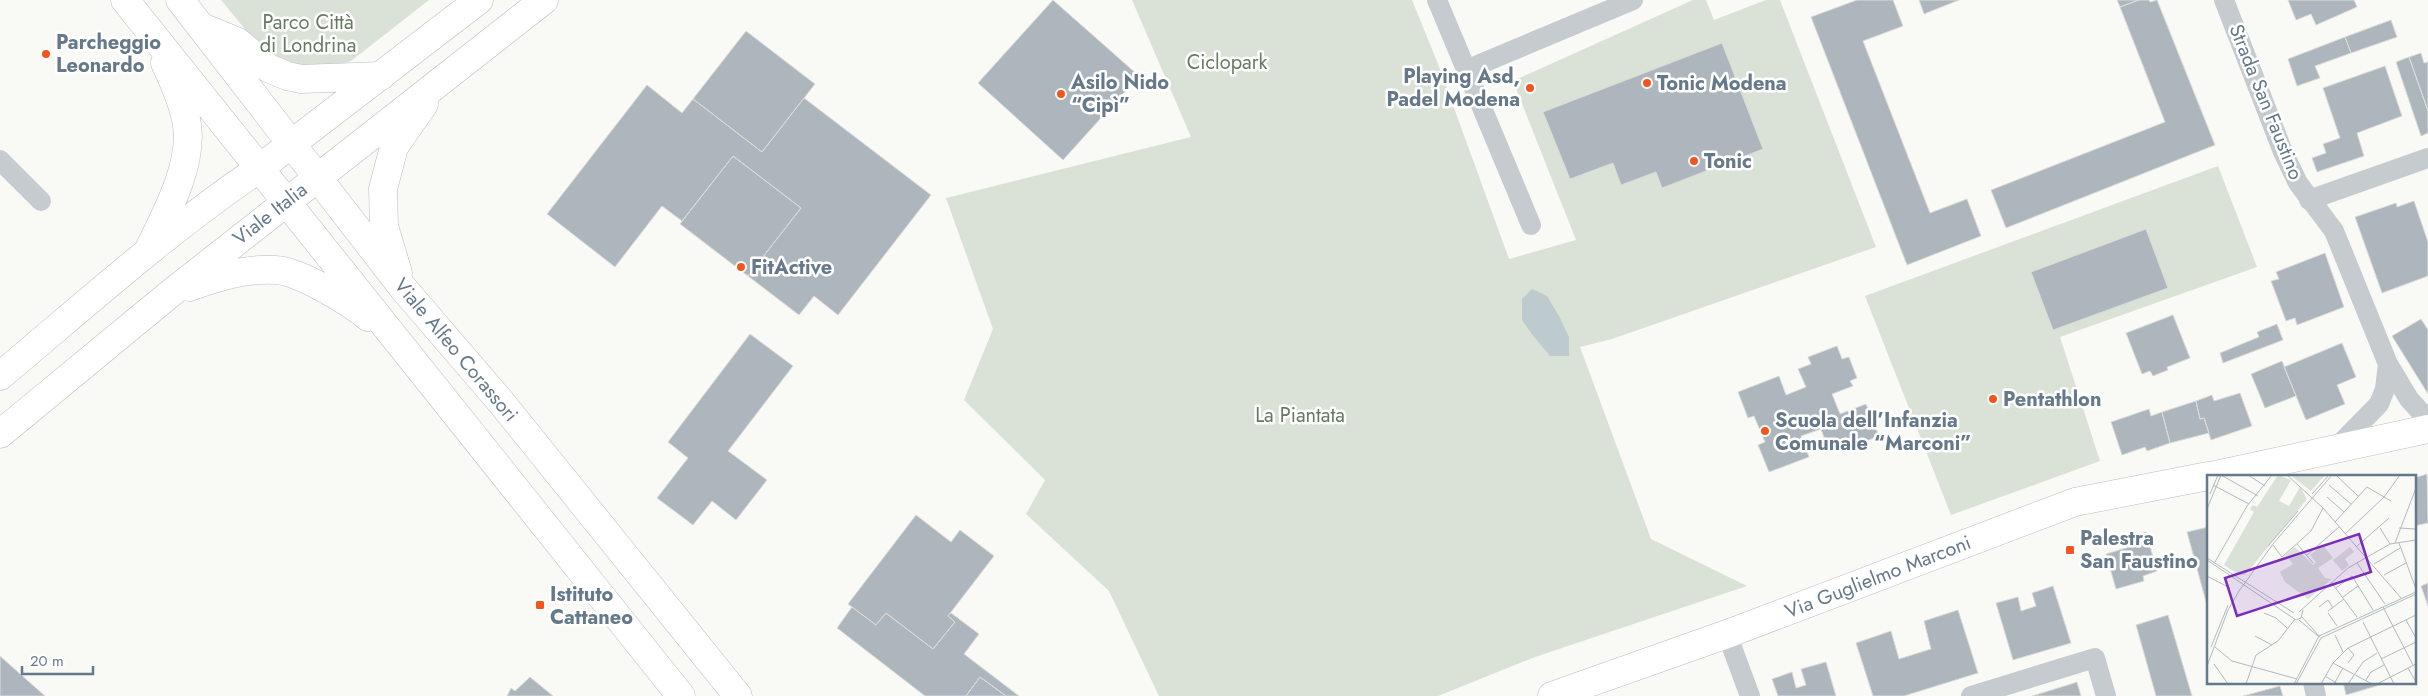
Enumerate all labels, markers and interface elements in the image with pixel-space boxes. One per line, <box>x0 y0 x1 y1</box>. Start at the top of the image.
park label: Parco Città di Londrina <box>260 8 356 60</box>
street label: Strada San Faustino <box>2222 20 2310 184</box>
place label: Parcheggio Leonardo <box>56 28 161 80</box>
marker: Parcheggio Leonardo <box>40 48 52 60</box>
park label: Ciclopark <box>1187 48 1268 77</box>
place label: Playing Asd, Padel Modena <box>1386 62 1520 114</box>
place label: Asilo Nido “Cipì” <box>1070 68 1169 120</box>
place label: Tonic Modena <box>1657 69 1787 98</box>
marker: Tonic Modena <box>1641 77 1653 89</box>
marker: Playing Asd, Padel Modena <box>1524 82 1536 94</box>
marker: Asilo Nido “Cipì” <box>1055 88 1067 100</box>
place label: Tonic <box>1704 147 1752 176</box>
marker: Tonic <box>1688 155 1700 167</box>
street label: Viale Italia <box>227 176 313 252</box>
place label: FitActive <box>751 253 832 282</box>
marker: FitActive <box>735 261 747 273</box>
street label: Viale Alfeo Corassori <box>387 272 525 428</box>
place label: Pentathlon <box>2003 385 2101 414</box>
marker: Pentathlon <box>1987 393 1999 405</box>
park label: La Piantata <box>1255 401 1345 430</box>
place label: Scuola dell’Infanzia Comunale “Marconi” <box>1775 406 1972 458</box>
marker: Scuola dell’Infanzia Comunale “Marconi” <box>1759 425 1771 437</box>
inset map <box>2207 475 2416 684</box>
place label: Palestra San Faustino <box>2080 524 2198 576</box>
street label: Via Guglielmo Marconi <box>1781 528 1975 626</box>
marker: Palestra San Faustino <box>2064 544 2076 556</box>
place label: Istituto Cattaneo <box>550 580 633 632</box>
marker: Istituto Cattaneo <box>534 599 546 611</box>
scale bar <box>22 644 94 676</box>
text: 20 m <box>30 650 64 672</box>

